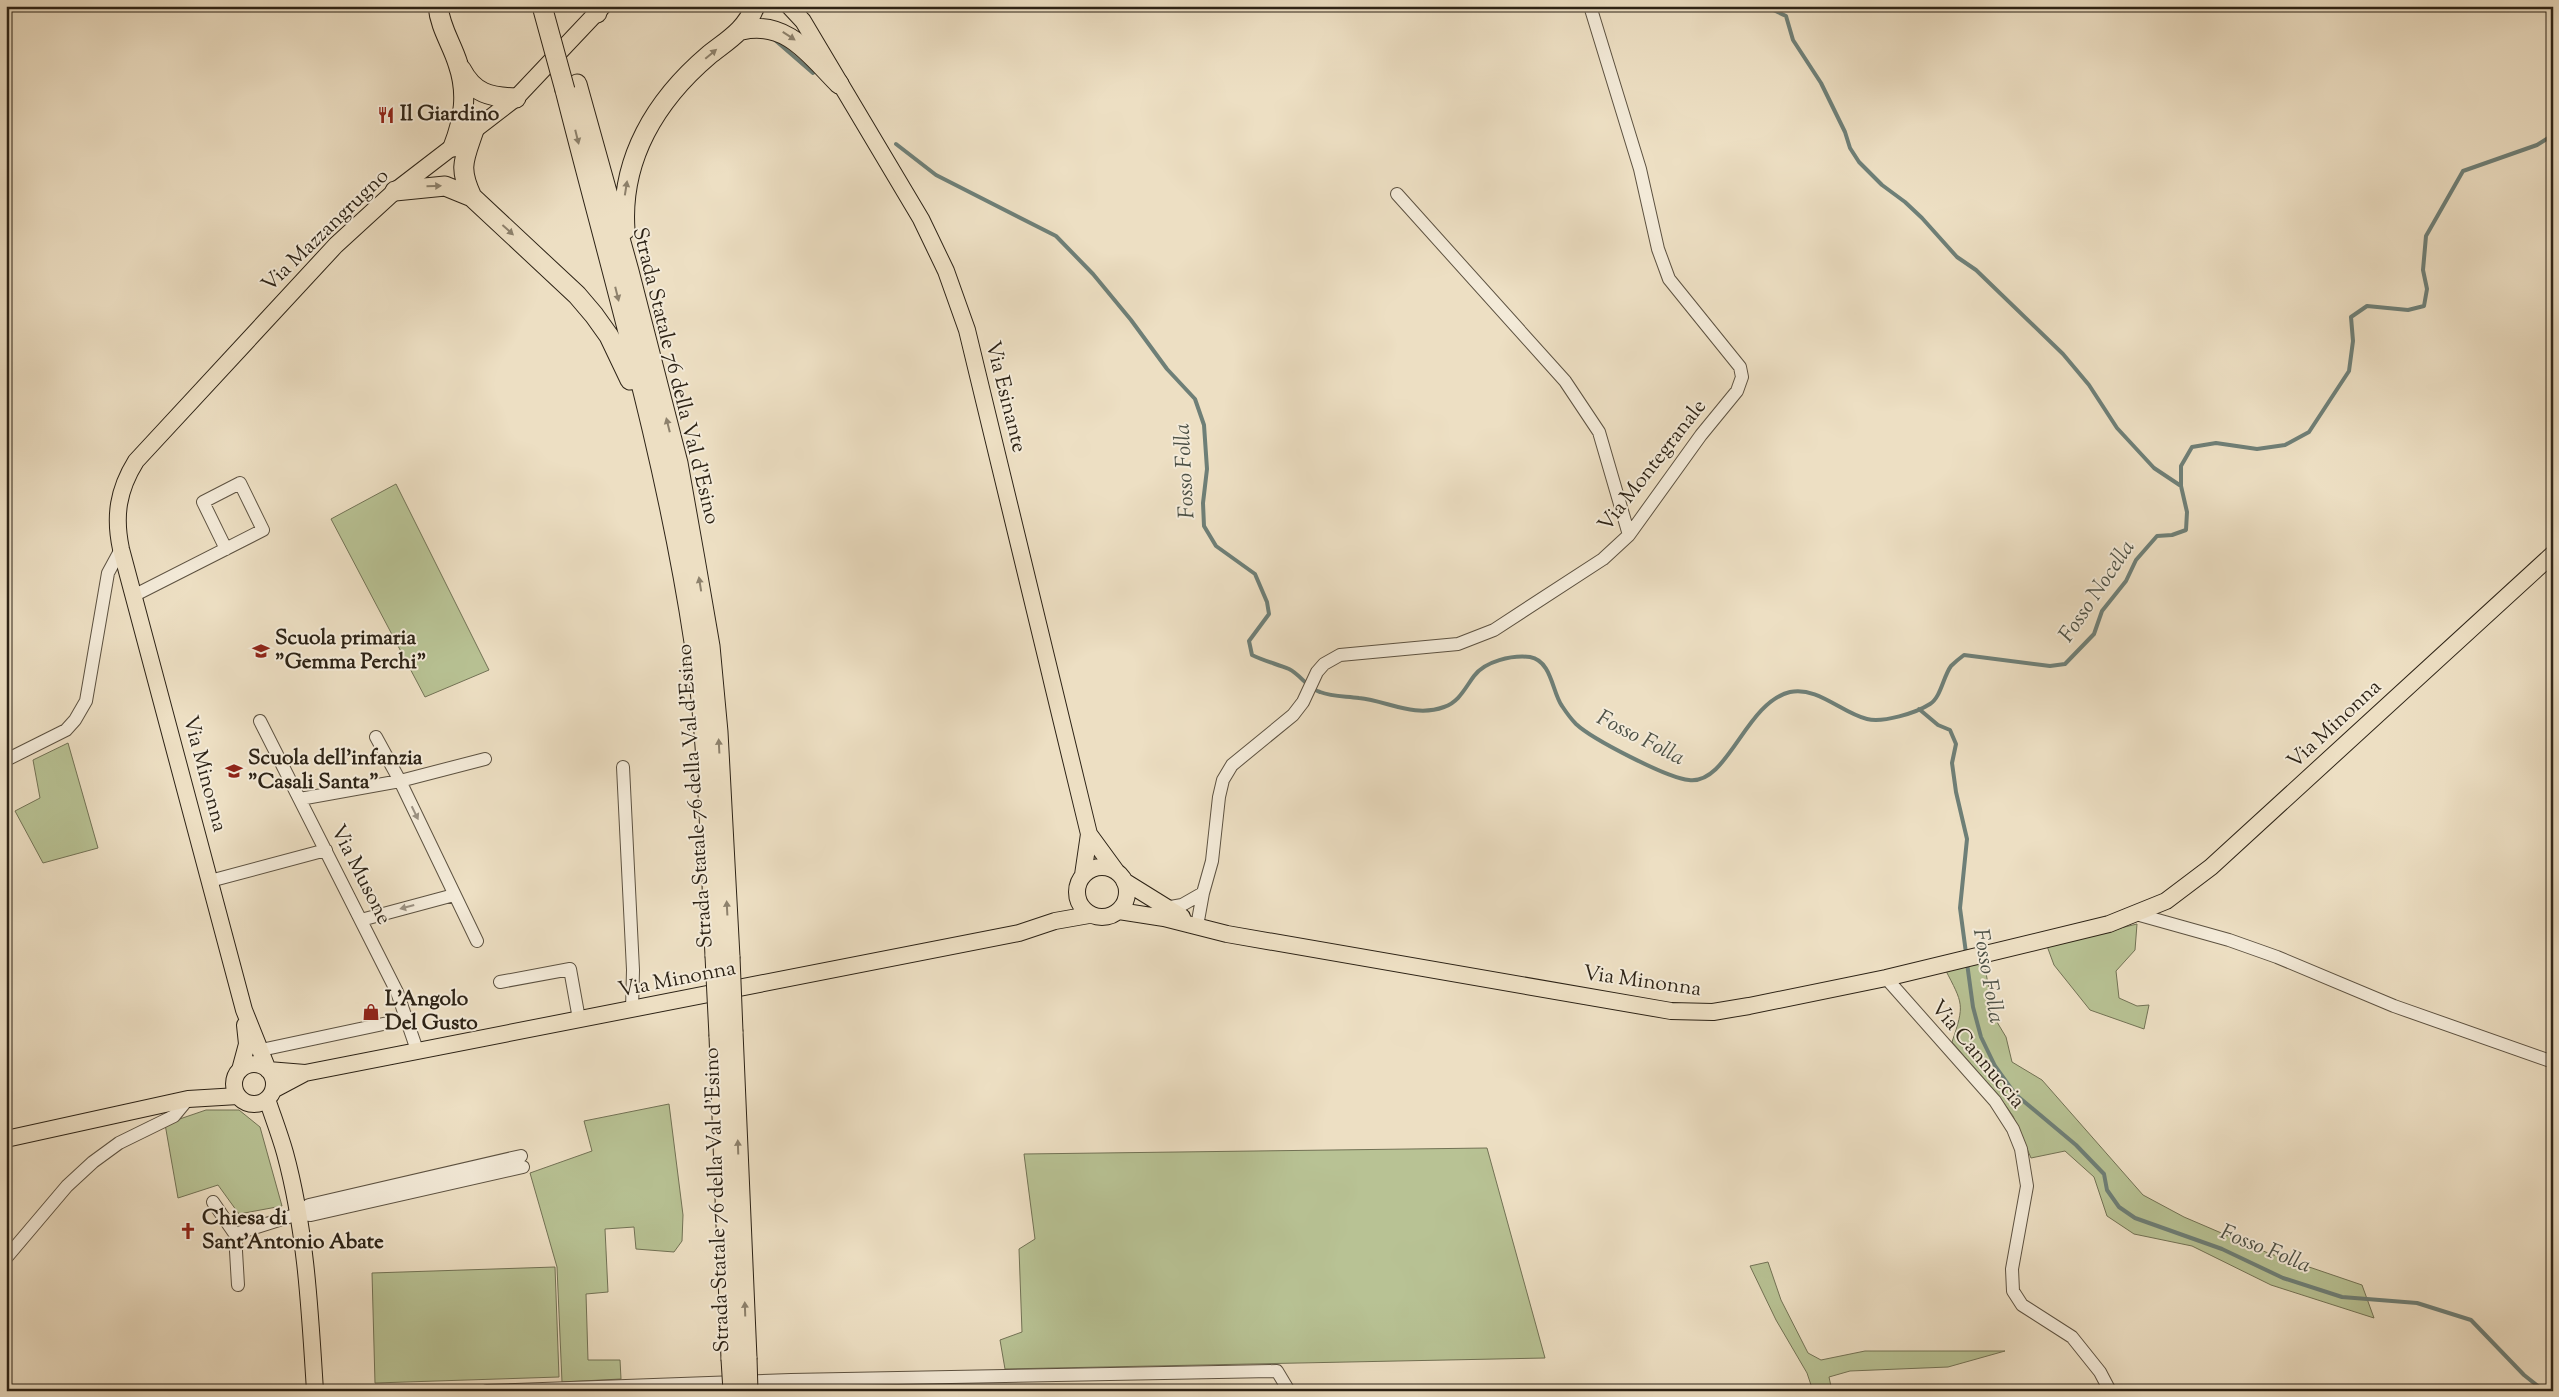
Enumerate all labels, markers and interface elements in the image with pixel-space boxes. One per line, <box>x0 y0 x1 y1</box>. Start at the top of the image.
one-way arrow <box>782 32 795 41</box>
one-way arrow <box>705 49 717 60</box>
place label: Il Giardino <box>400 100 500 130</box>
restaurant icon: Il Giardino <box>376 105 396 125</box>
one-way arrow <box>573 129 581 144</box>
street label: Via Mazzangrugno <box>256 162 396 300</box>
one-way arrow <box>623 180 631 196</box>
one-way arrow <box>427 182 443 190</box>
one-way arrow <box>502 224 514 236</box>
street label: Strada Statale 76 della Val d'Esino <box>624 224 726 528</box>
one-way arrow <box>613 287 621 302</box>
street label: Via Esinante <box>977 338 1033 456</box>
street label: Via Montegranale <box>1592 393 1714 539</box>
one-way arrow <box>664 417 672 432</box>
water label: Fosso Folla <box>1168 422 1204 520</box>
water label: Fosso Nocella <box>2052 534 2144 650</box>
one-way arrow <box>695 576 703 592</box>
place label: Scuola primaria "Gemma Perchi" <box>275 624 426 678</box>
school or university icon: Scuola primaria "Gemma Perchi" <box>251 641 271 661</box>
street label: Strada Statale 76 della Val d'Esino <box>670 643 722 949</box>
street label: Via Minonna <box>2281 673 2389 777</box>
water label: Fosso Folla <box>1590 703 1690 775</box>
street label: Via Minonna <box>174 713 234 836</box>
one-way arrow <box>715 737 723 753</box>
place label: Scuola dell'infanzia "Casali Santa" <box>248 744 423 798</box>
school or university icon: Scuola dell'infanzia "Casali Santa" <box>224 761 244 781</box>
one-way arrow <box>411 805 419 820</box>
street label: Via Musone <box>322 820 398 930</box>
one-way arrow <box>723 900 731 916</box>
one-way arrow <box>400 904 415 912</box>
water label: Fosso Folla <box>1963 926 2011 1026</box>
street label: Via Minonna <box>616 954 739 1006</box>
street label: Via Minonna <box>1581 959 1703 1005</box>
place label: L'Angolo Del Gusto <box>385 985 478 1039</box>
street label: Via Cannuccia <box>1923 994 2032 1116</box>
shop icon: L'Angolo Del Gusto <box>361 1002 381 1022</box>
street label: Strada Statale 76 della Val d'Esino <box>698 1047 738 1353</box>
one-way arrow <box>734 1139 742 1155</box>
place label: Chiesa di Sant'Antonio Abate <box>202 1204 384 1258</box>
water label: Fosso Folla <box>2215 1217 2315 1283</box>
church icon: Chiesa di Sant'Antonio Abate <box>178 1221 198 1241</box>
one-way arrow <box>740 1301 748 1317</box>

